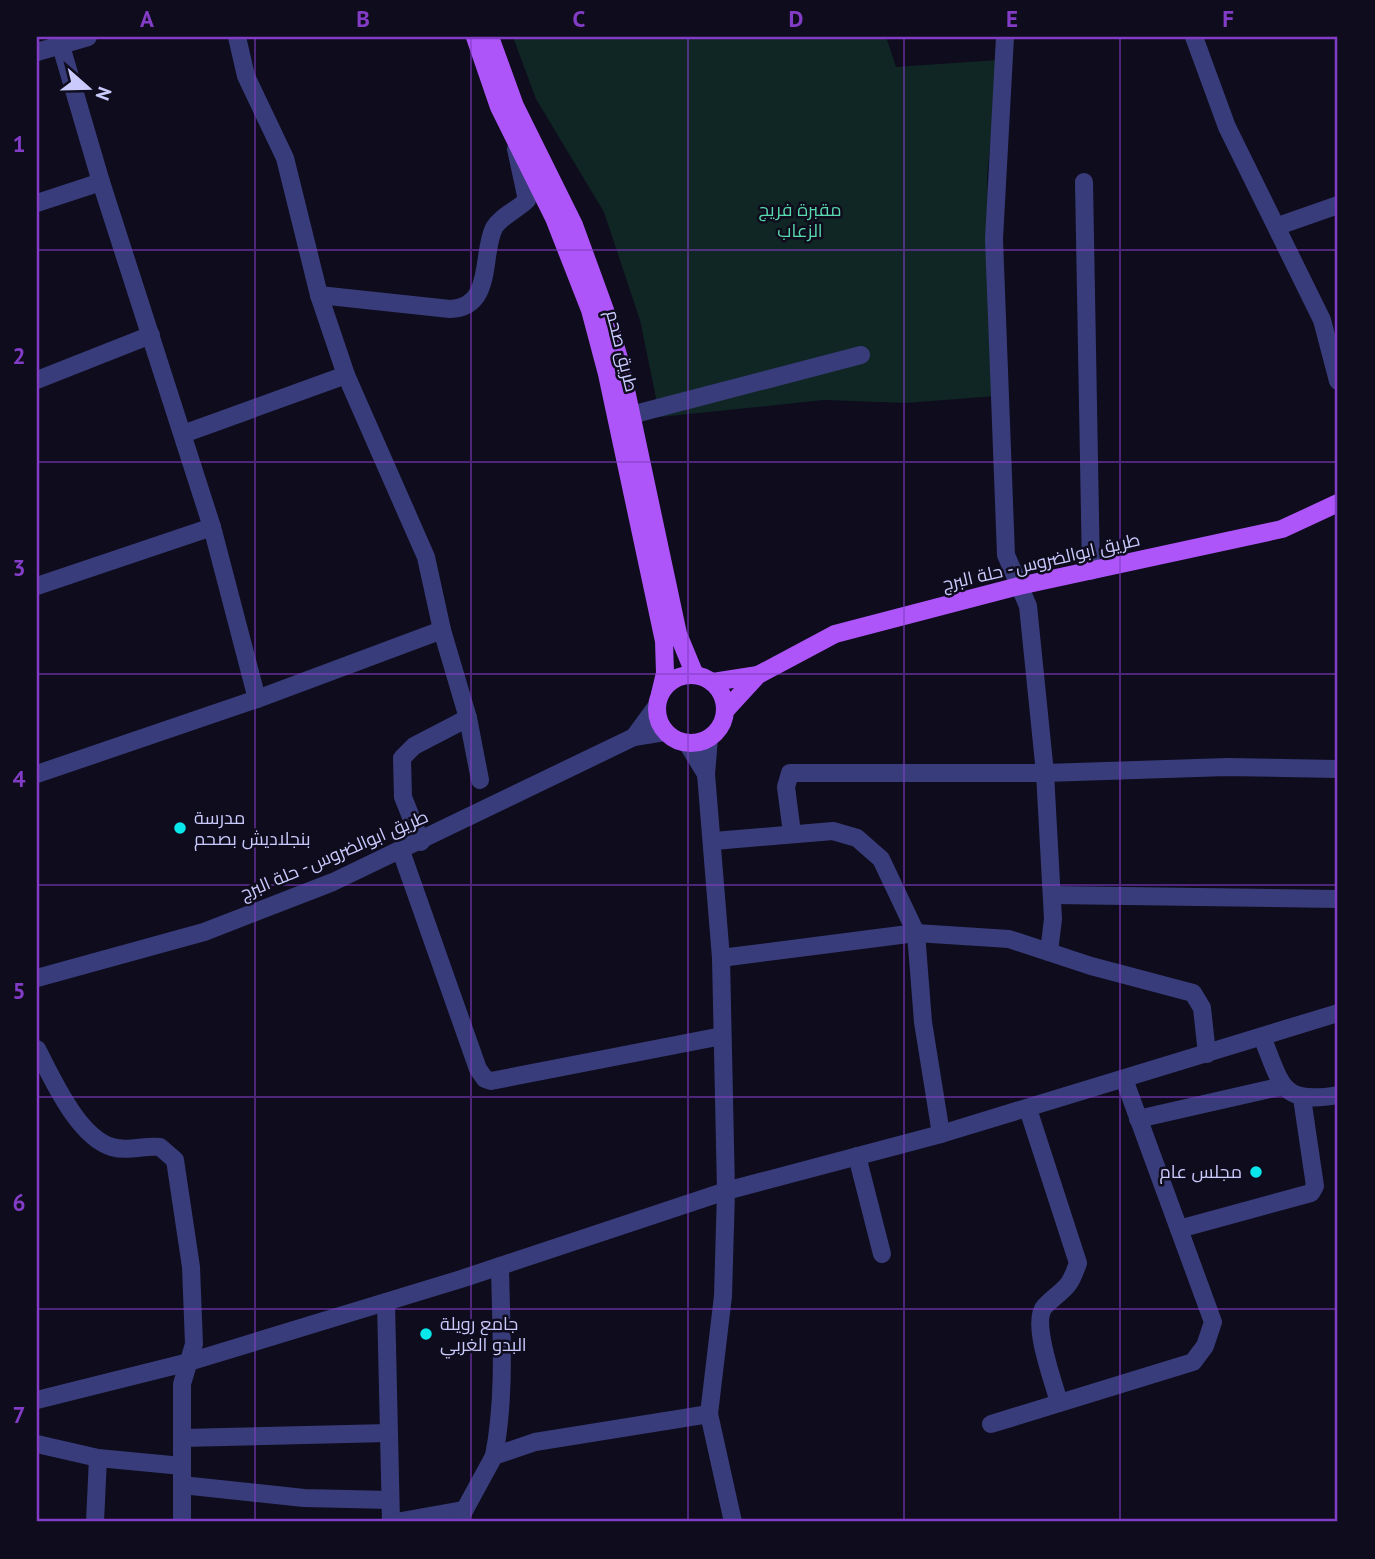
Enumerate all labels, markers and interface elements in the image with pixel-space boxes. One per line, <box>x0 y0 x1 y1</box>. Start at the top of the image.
text: A <box>140 4 154 33</box>
text: B <box>356 4 370 33</box>
text: C <box>573 4 586 33</box>
text: D <box>789 4 803 33</box>
text: E <box>1006 4 1018 33</box>
text: F <box>1222 4 1234 33</box>
north arrow <box>52 52 122 122</box>
text: N <box>91 84 117 104</box>
text: 1 <box>12 129 26 158</box>
park label: مقبرة فريج الزعاب <box>759 198 841 242</box>
street label: طريق صحم <box>600 308 644 394</box>
text: 2 <box>12 341 26 370</box>
street label: طريق ابوالضروس - حلة البرج <box>940 528 1142 596</box>
text: 3 <box>12 553 26 582</box>
text: 4 <box>12 764 26 793</box>
street label: طريق ابوالضروس - حلة البرج <box>236 804 432 906</box>
place label: مدرسة بنجلاديش بصحم <box>194 806 311 851</box>
marker: مدرسة بنجلاديش بصحم <box>172 820 188 836</box>
text: 5 <box>12 976 26 1005</box>
place label: مجلس عام <box>1160 1160 1242 1184</box>
marker: مجلس عام <box>1248 1164 1264 1180</box>
text: 6 <box>12 1188 26 1217</box>
place label: جامع رويلة البدو الغربي <box>440 1312 527 1359</box>
marker: جامع رويلة البدو الغربي <box>418 1326 434 1342</box>
text: 7 <box>12 1400 26 1429</box>

